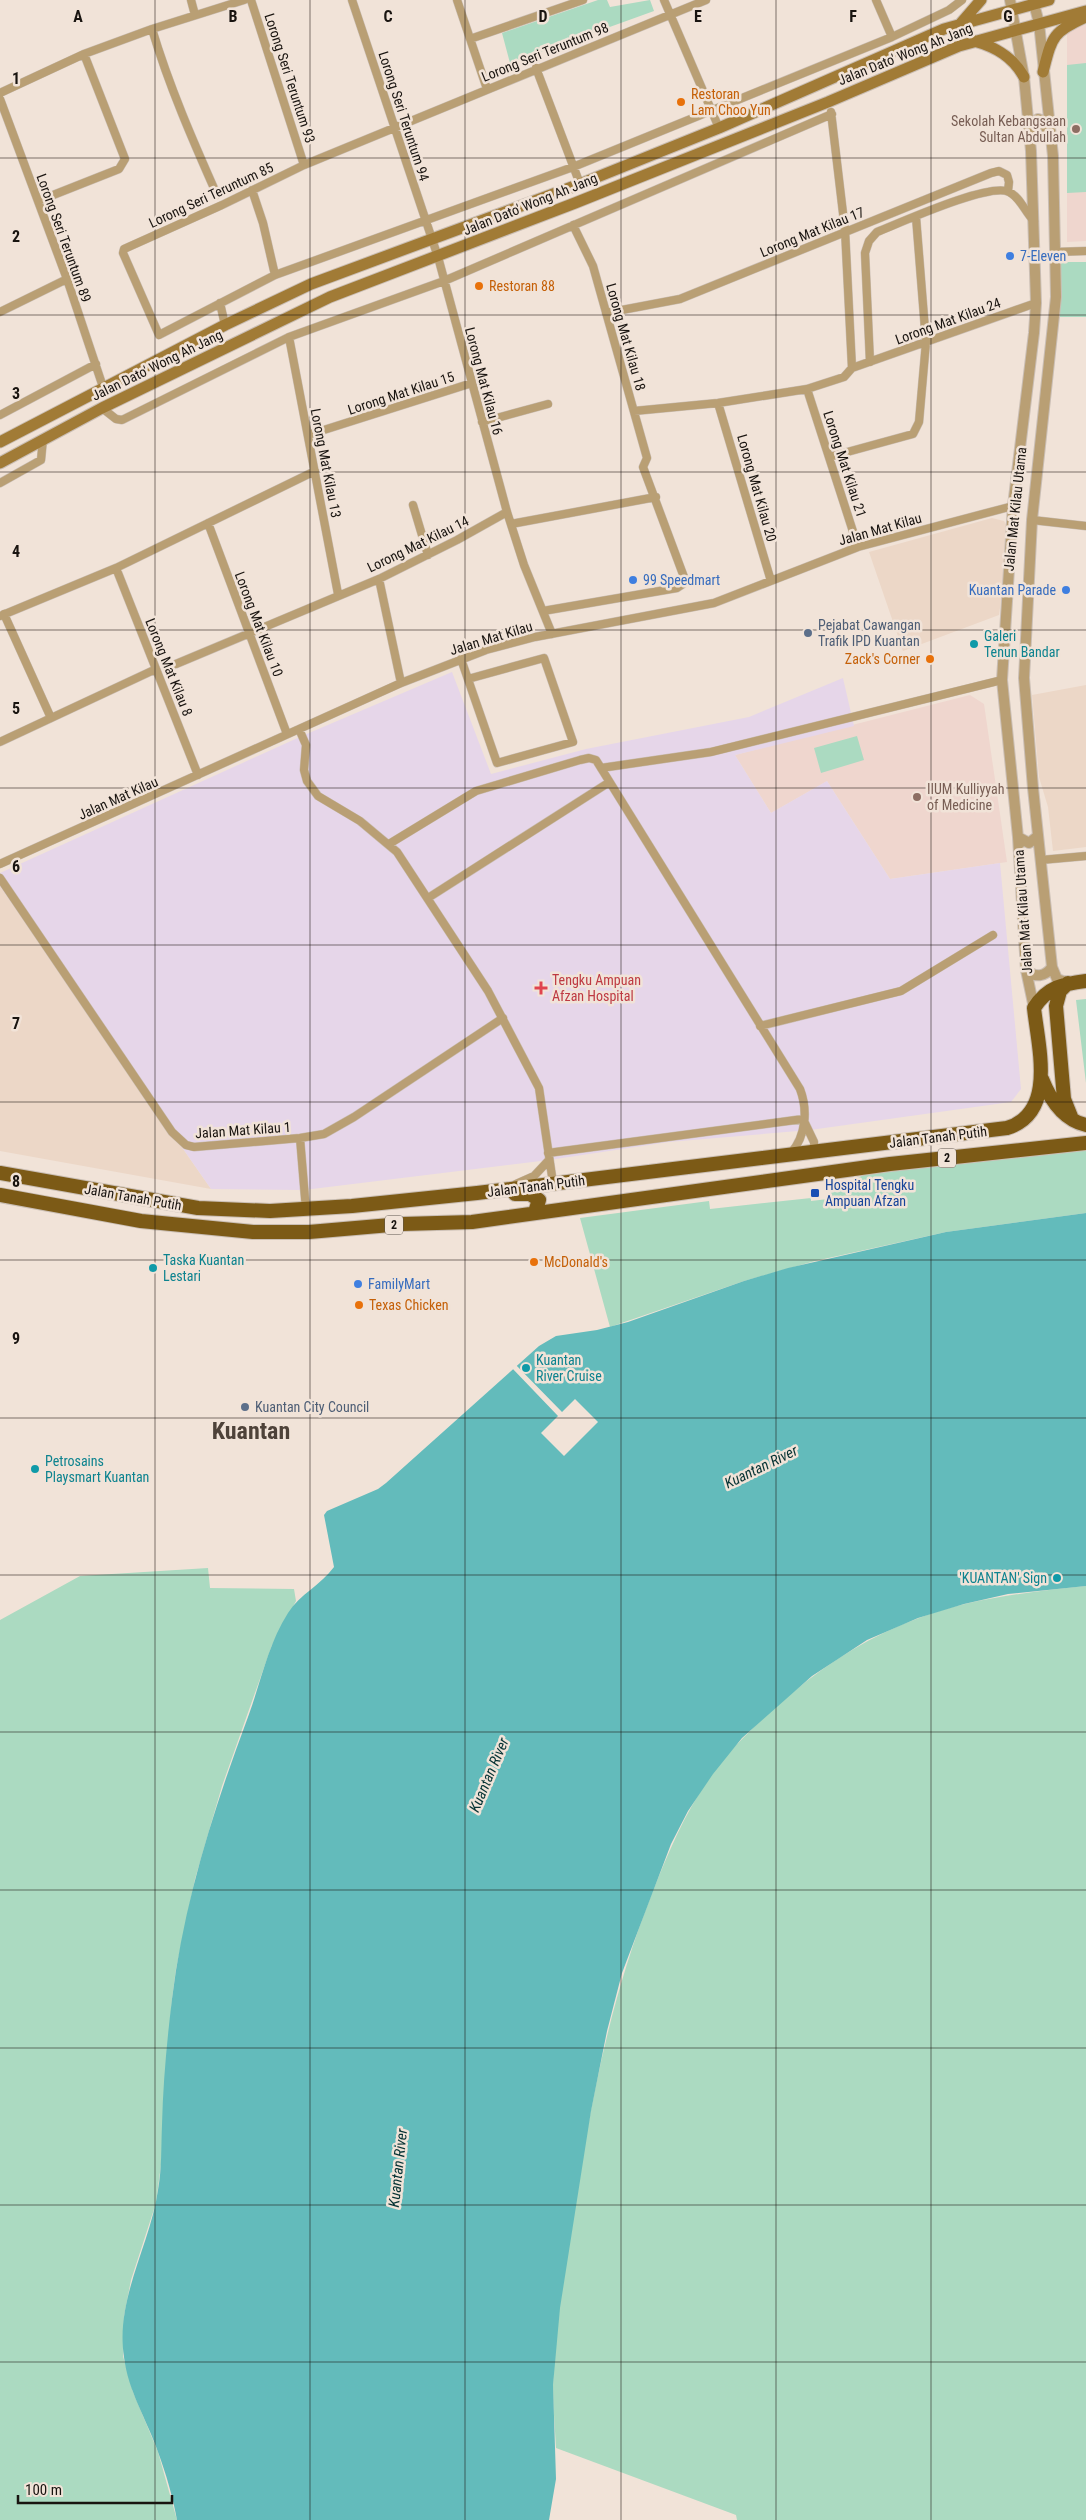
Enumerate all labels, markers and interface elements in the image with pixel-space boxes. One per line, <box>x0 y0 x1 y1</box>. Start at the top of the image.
text: A <box>73 7 83 26</box>
text: B <box>229 7 238 26</box>
text: C <box>383 7 393 26</box>
text: D <box>538 7 548 26</box>
text: E <box>694 7 702 26</box>
text: F <box>849 7 857 26</box>
text: G <box>1003 7 1013 26</box>
street label: Lorong Seri Teruntum 93 <box>261 11 319 145</box>
street label: Lorong Seri Teruntum 98 <box>479 19 611 85</box>
street label: Jalan Dato' Wong Ah Jang <box>836 20 974 88</box>
street label: Lorong Seri Teruntum 94 <box>375 49 433 183</box>
text: 1 <box>12 69 20 88</box>
place label: Restoran Lam Choo Yun <box>691 86 771 118</box>
marker: Restoran Lam Choo Yun <box>675 96 687 108</box>
place label: Sekolah Kebangsaan Sultan Abdullah <box>951 113 1066 145</box>
marker: Sekolah Kebangsaan Sultan Abdullah <box>1070 123 1082 135</box>
street label: Lorong Seri Teruntum 85 <box>146 159 276 231</box>
street label: Jalan Dato' Wong Ah Jang <box>461 170 599 238</box>
street label: Lorong Seri Teruntum 89 <box>33 172 95 304</box>
street label: Lorong Mat Kilau 17 <box>758 204 867 260</box>
text: 2 <box>12 227 20 246</box>
place label: 7-Eleven <box>1020 248 1066 264</box>
marker: 7-Eleven <box>1004 250 1016 262</box>
place label: Restoran 88 <box>489 278 555 294</box>
marker: Restoran 88 <box>473 280 485 292</box>
street label: Lorong Mat Kilau 18 <box>603 281 649 393</box>
street label: Lorong Mat Kilau 24 <box>893 294 1003 347</box>
street label: Lorong Mat Kilau 16 <box>462 325 506 437</box>
street label: Jalan Dato' Wong Ah Jang <box>89 326 225 404</box>
street label: Lorong Mat Kilau 15 <box>346 368 456 418</box>
text: 3 <box>12 384 20 403</box>
street label: Lorong Mat Kilau 13 <box>308 407 344 519</box>
street label: Lorong Mat Kilau 21 <box>820 409 870 519</box>
street label: Lorong Mat Kilau 20 <box>734 432 780 544</box>
street label: Jalan Mat Kilau Utama <box>1001 446 1029 572</box>
street label: Jalan Mat Kilau <box>837 510 923 548</box>
street label: Lorong Mat Kilau 14 <box>365 512 471 576</box>
text: 4 <box>12 542 20 561</box>
street label: Lorong Mat Kilau 10 <box>232 569 286 679</box>
place label: 99 Speedmart <box>643 572 720 588</box>
marker: 99 Speedmart <box>627 574 639 586</box>
place label: Kuantan Parade <box>969 582 1056 598</box>
marker: Kuantan Parade <box>1060 584 1072 596</box>
street label: Lorong Mat Kilau 8 <box>142 616 196 718</box>
place label: Pejabat Cawangan Trafik IPD Kuantan <box>818 617 921 649</box>
street label: Jalan Mat Kilau <box>448 618 534 658</box>
marker: Pejabat Cawangan Trafik IPD Kuantan <box>802 627 814 639</box>
place label: Galeri Tenun Bandar <box>984 628 1060 660</box>
marker: Galeri Tenun Bandar <box>968 638 980 650</box>
place label: Zack's Corner <box>845 651 920 667</box>
marker: Zack's Corner <box>924 653 936 665</box>
text: 5 <box>12 699 20 718</box>
street label: Jalan Mat Kilau <box>76 773 160 823</box>
place label: IIUM Kulliyyah of Medicine <box>927 781 1005 813</box>
marker: IIUM Kulliyyah of Medicine <box>911 791 923 803</box>
street label: Jalan Mat Kilau Utama <box>1011 849 1035 975</box>
text: 6 <box>12 857 20 876</box>
place label: Tengku Ampuan Afzan Hospital <box>552 972 641 1004</box>
marker: Tengku Ampuan Afzan Hospital <box>534 981 548 995</box>
text: 7 <box>12 1014 20 1033</box>
street label: Jalan Mat Kilau 1 <box>195 1119 291 1141</box>
street label: Jalan Tanah Putih <box>888 1123 988 1151</box>
road number: 2 <box>938 1148 956 1168</box>
text: 8 <box>12 1172 20 1191</box>
street label: Jalan Tanah Putih <box>486 1172 586 1200</box>
place label: Hospital Tengku Ampuan Afzan <box>825 1177 914 1209</box>
street label: Jalan Tanah Putih <box>83 1181 183 1213</box>
marker: Hospital Tengku Ampuan Afzan <box>809 1187 821 1199</box>
road number: 2 <box>385 1216 403 1234</box>
place label: Taska Kuantan Lestari <box>163 1252 244 1284</box>
place label: McDonald's <box>544 1254 608 1270</box>
marker: McDonald's <box>528 1256 540 1268</box>
marker: Taska Kuantan Lestari <box>147 1262 159 1274</box>
place label: FamilyMart <box>368 1276 430 1292</box>
marker: FamilyMart <box>352 1278 364 1290</box>
place label: Texas Chicken <box>369 1297 449 1313</box>
marker: Texas Chicken <box>353 1299 365 1311</box>
text: 9 <box>12 1329 20 1348</box>
place label: Kuantan River Cruise <box>536 1352 602 1384</box>
marker: Kuantan River Cruise <box>520 1362 532 1374</box>
place label: Kuantan City Council <box>255 1399 369 1415</box>
marker: Kuantan City Council <box>239 1401 251 1413</box>
district label: Kuantan <box>212 1417 290 1445</box>
water label: Kuantan River <box>722 1441 801 1492</box>
place label: Petrosains Playsmart Kuantan <box>45 1453 149 1485</box>
marker: Petrosains Playsmart Kuantan <box>29 1463 41 1475</box>
place label: 'KUANTAN' Sign <box>959 1570 1047 1586</box>
marker: 'KUANTAN' Sign <box>1051 1572 1063 1584</box>
water label: Kuantan River <box>465 1735 513 1815</box>
water label: Kuantan River <box>385 2127 411 2208</box>
scale bar <box>18 2472 171 2504</box>
text: 100 m <box>25 2481 62 2499</box>

